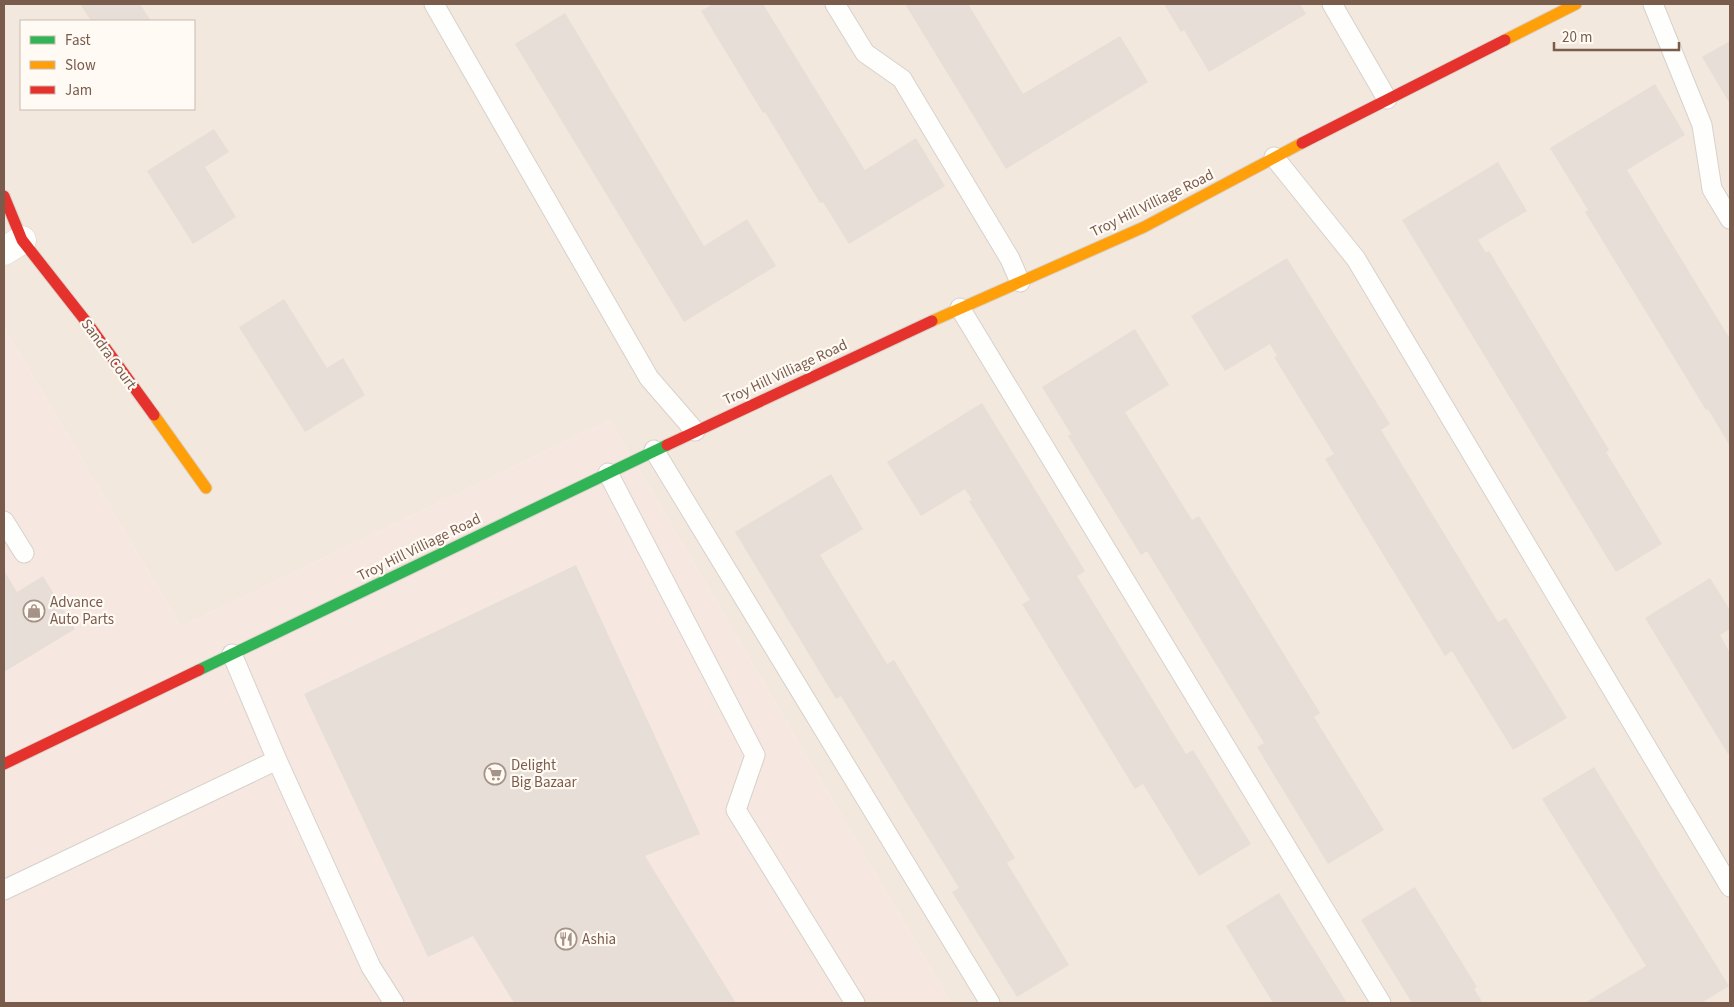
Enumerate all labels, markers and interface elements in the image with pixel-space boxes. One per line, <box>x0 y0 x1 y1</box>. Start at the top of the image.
legend <box>20 20 195 110</box>
scale bar <box>1554 20 1679 52</box>
text: 20 m <box>1562 27 1592 48</box>
text: Fast <box>65 30 91 51</box>
text: Slow <box>65 55 96 76</box>
text: Jam <box>65 80 92 101</box>
street label: Troy Hill Villiage Road <box>1087 164 1217 242</box>
street label: Sandra Court <box>76 315 141 394</box>
street label: Troy Hill Villiage Road <box>720 334 851 410</box>
street label: Troy Hill Villiage Road <box>354 508 484 586</box>
place label: Advance Auto Parts <box>50 592 114 630</box>
shop icon: Advance Auto Parts <box>22 599 46 623</box>
place label: Delight Big Bazaar <box>511 755 578 793</box>
supermarket icon: Delight Big Bazaar <box>483 762 507 786</box>
restaurant icon: Ashia <box>554 927 578 951</box>
place label: Ashia <box>582 929 616 950</box>

